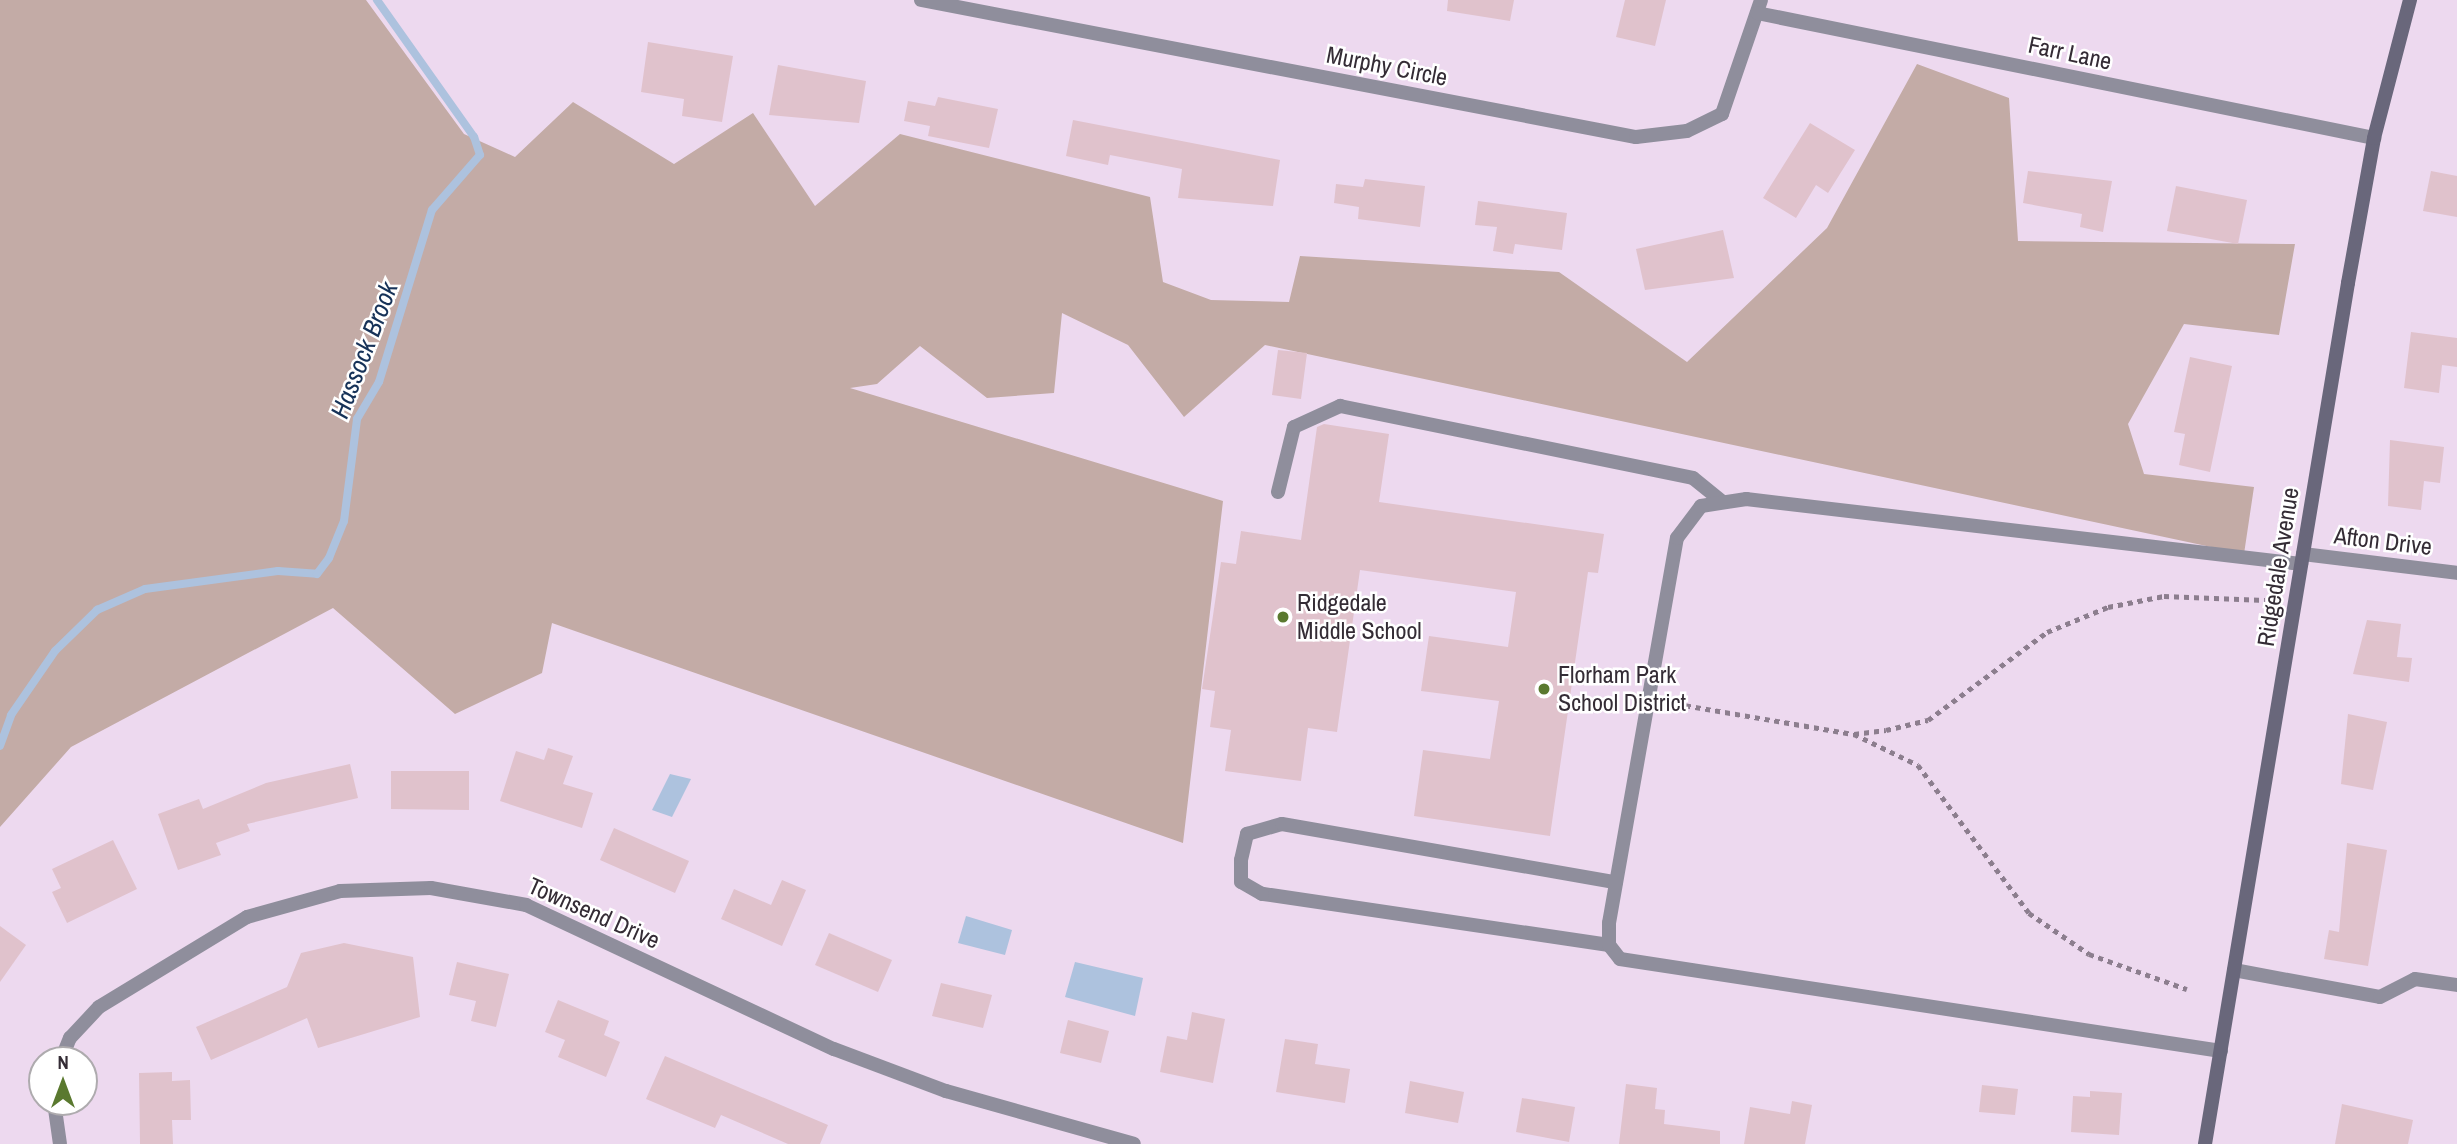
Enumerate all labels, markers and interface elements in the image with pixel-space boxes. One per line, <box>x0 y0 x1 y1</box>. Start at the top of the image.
street label: Farr Lane <box>2026 30 2114 76</box>
street label: Murphy Circle <box>1324 40 1450 92</box>
water label: Hassock Brook <box>324 277 404 423</box>
street label: Ridgedale Avenue <box>2251 485 2305 649</box>
street label: Afton Drive <box>2332 521 2434 561</box>
place label: Ridgedale Middle School <box>1297 589 1422 645</box>
marker: Ridgedale Middle School <box>1275 609 1291 625</box>
place label: Florham Park School District <box>1558 661 1686 717</box>
marker: Florham Park School District <box>1536 681 1552 697</box>
street label: Townsend Drive <box>524 871 664 955</box>
north arrow <box>28 1046 98 1116</box>
text: N <box>57 1049 69 1075</box>

